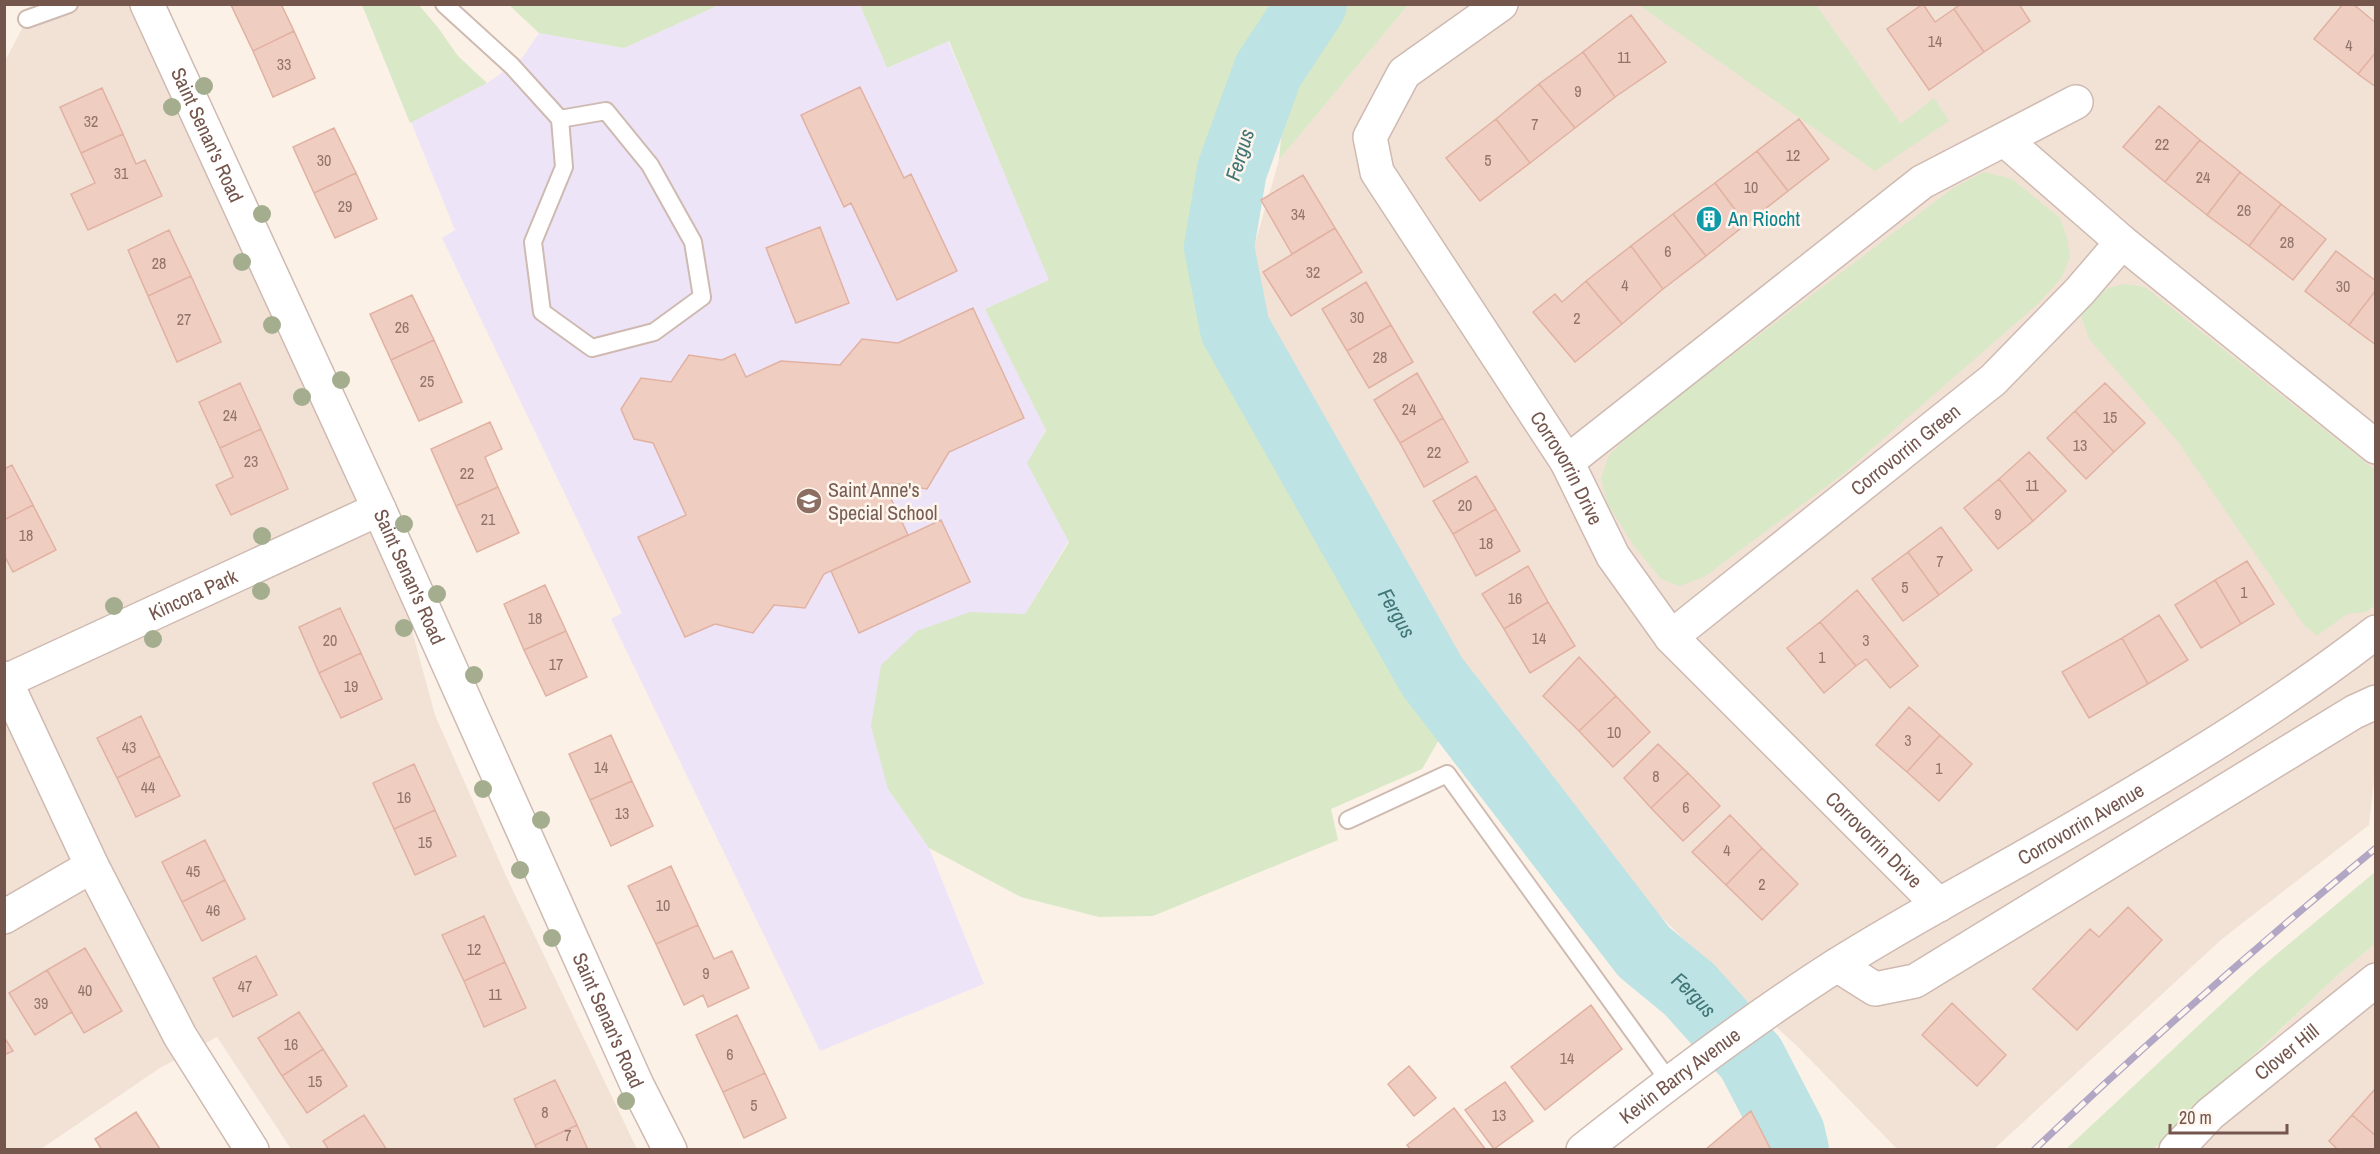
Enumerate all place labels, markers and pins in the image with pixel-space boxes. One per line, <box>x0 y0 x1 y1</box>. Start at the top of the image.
building icon: An Riocht <box>1694 204 1724 234</box>
place label: An Riocht <box>1727 205 1800 232</box>
place label: Saint Anne's Special School <box>828 476 937 526</box>
school or university icon: Saint Anne's Special School <box>794 486 824 516</box>

